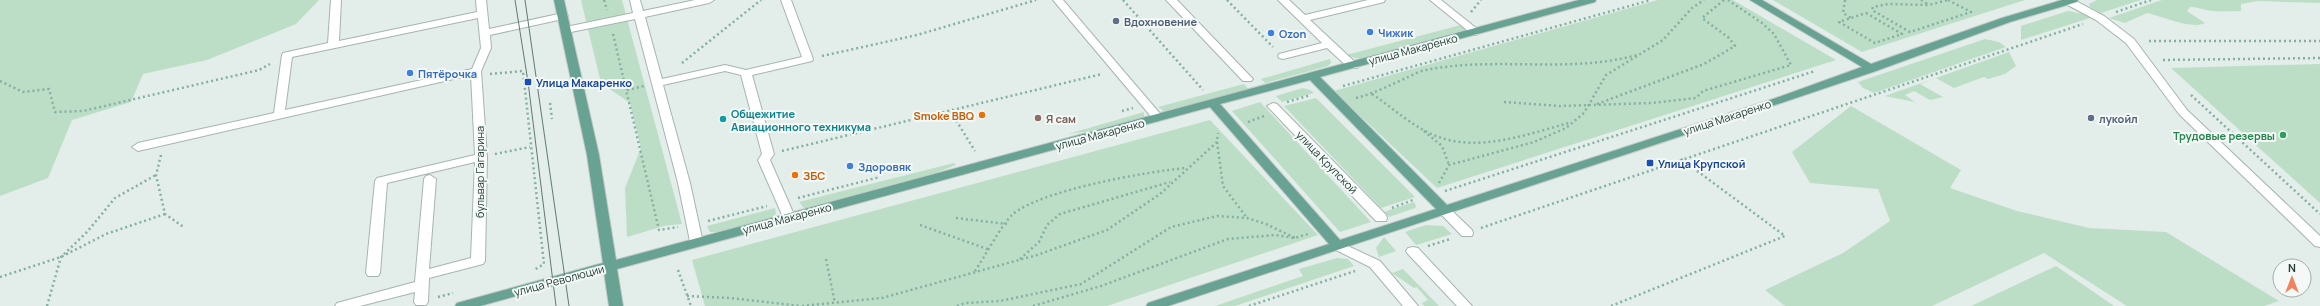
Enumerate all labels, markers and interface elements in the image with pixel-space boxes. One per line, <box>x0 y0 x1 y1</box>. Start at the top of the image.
place label: Вдохновение <box>1124 14 1198 29</box>
marker: Вдохновение <box>1111 16 1121 26</box>
place label: Чижик <box>1378 25 1414 40</box>
place label: Ozon <box>1279 26 1306 41</box>
marker: Чижик <box>1365 27 1375 37</box>
marker: Ozon <box>1266 28 1276 38</box>
street label: улица Макаренко <box>1367 30 1460 68</box>
place label: Пятёрочка <box>418 66 477 81</box>
marker: Пятёрочка <box>405 68 415 78</box>
place label: Улица Макаренко <box>536 75 632 90</box>
marker: Улица Макаренко <box>523 77 533 87</box>
street label: улица Макаренко <box>1681 96 1773 138</box>
place label: Общежитие Авиационного техникума <box>731 106 871 134</box>
place label: Smoke BBQ <box>913 108 974 123</box>
marker: Smoke BBQ <box>977 110 987 120</box>
place label: Я сам <box>1046 111 1076 126</box>
place label: лукойл <box>2099 111 2138 126</box>
marker: Я сам <box>1033 113 1043 123</box>
marker: лукойл <box>2086 113 2096 123</box>
marker: Общежитие Авиационного техникума <box>718 114 728 124</box>
street label: улица Макаренко <box>1054 115 1147 153</box>
street label: бульвар Гагарина <box>472 126 487 218</box>
street label: улица Крупской <box>1293 127 1361 197</box>
place label: Трудовые резервы <box>2173 128 2275 143</box>
marker: Трудовые резервы <box>2278 130 2288 140</box>
place label: Улица Крупской <box>1658 156 1745 171</box>
marker: Улица Крупской <box>1645 158 1655 168</box>
place label: Здоровяк <box>858 159 912 174</box>
marker: Здоровяк <box>845 161 855 171</box>
place label: ЗБС <box>803 168 825 183</box>
marker: ЗБС <box>790 170 800 180</box>
street label: улица Макаренко <box>741 199 834 237</box>
north arrow <box>2272 258 2312 298</box>
text: N <box>2288 260 2296 275</box>
street label: улица Революции <box>512 261 606 299</box>

